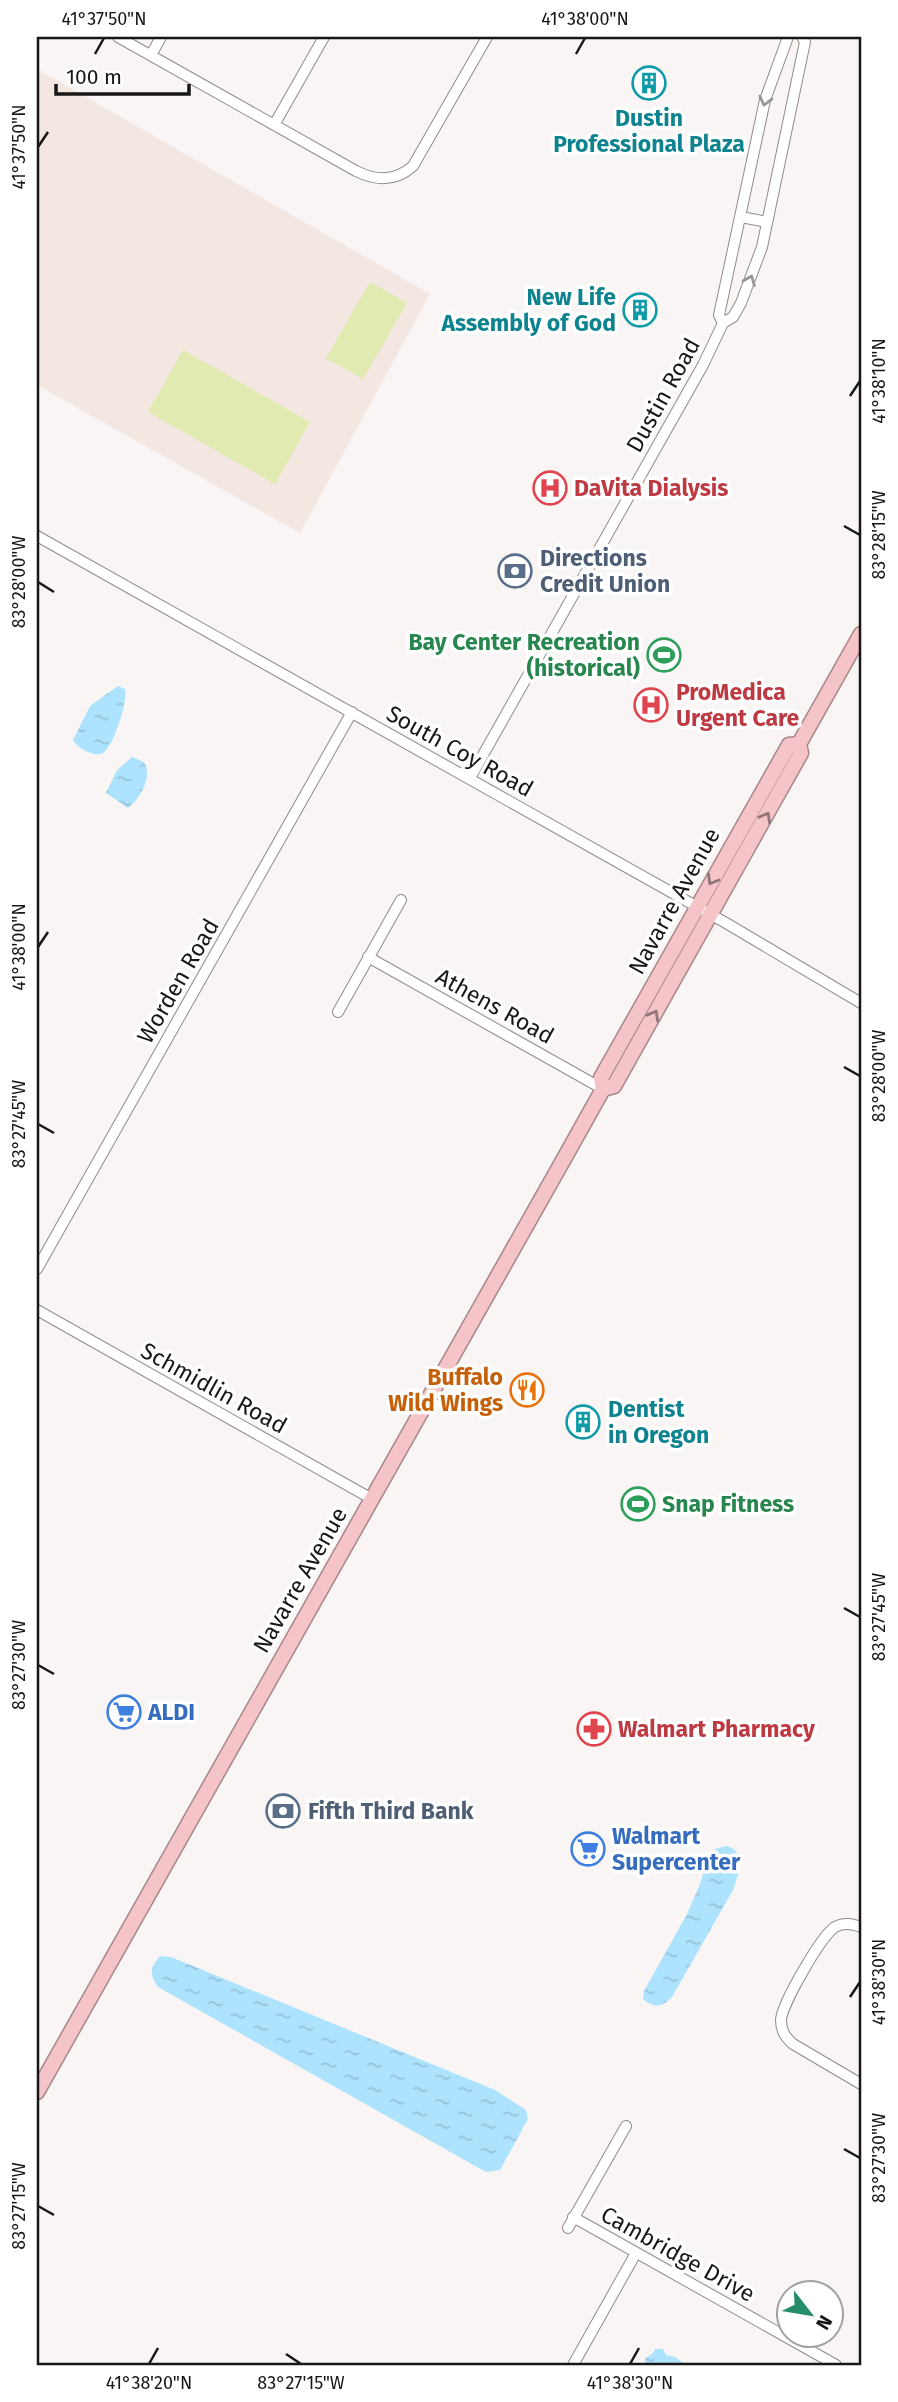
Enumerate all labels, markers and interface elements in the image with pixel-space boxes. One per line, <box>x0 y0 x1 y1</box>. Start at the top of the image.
text: 41°37'50"N <box>61 8 147 30</box>
text: 41°38'00"N <box>541 8 629 30</box>
scale bar <box>56 52 189 96</box>
text: 100 m <box>66 64 122 90</box>
building icon: Dustin Professional Plaza <box>630 64 668 102</box>
one-way arrow <box>759 95 773 107</box>
text: 41°37'50"N <box>8 104 30 190</box>
place label: Dustin Professional Plaza <box>553 104 745 158</box>
one-way arrow <box>742 275 756 287</box>
place label: New Life Assembly of God <box>440 283 616 337</box>
building icon: New Life Assembly of God <box>621 291 659 329</box>
street label: Dustin Road <box>620 333 706 457</box>
text: 41°38'10"N <box>868 338 890 424</box>
hospital icon: DaVita Dialysis <box>531 469 569 507</box>
place label: DaVita Dialysis <box>574 474 728 502</box>
text: 83°28'15"W <box>868 490 890 580</box>
text: 83°28'00"W <box>8 536 30 628</box>
place label: Directions Credit Union <box>540 544 670 598</box>
bank icon: Directions Credit Union <box>496 552 534 590</box>
place label: Bay Center Recreation (historical) <box>408 628 641 682</box>
sports icon: Bay Center Recreation (historical) <box>645 636 683 674</box>
place label: ProMedica Urgent Care <box>676 678 800 732</box>
hospital icon: ProMedica Urgent Care <box>632 686 670 724</box>
street label: South Coy Road <box>382 699 538 803</box>
one-way arrow <box>758 812 771 824</box>
street label: Navarre Avenue <box>622 823 726 979</box>
one-way arrow <box>707 873 720 886</box>
text: 41°38'00"N <box>8 903 30 991</box>
street label: Worden Road <box>131 914 225 1048</box>
street label: Athens Road <box>431 962 559 1050</box>
one-way arrow <box>646 1010 659 1023</box>
text: 83°28'00"W <box>868 1030 890 1122</box>
text: 83°27'45"W <box>8 1080 30 1168</box>
street label: Schmidlin Road <box>136 1336 292 1440</box>
place label: Buffalo Wild Wings <box>388 1363 503 1417</box>
restaurant icon: Buffalo Wild Wings <box>508 1371 546 1409</box>
place label: Dentist in Oregon <box>608 1395 709 1449</box>
building icon: Dentist in Oregon <box>564 1403 602 1441</box>
sports icon: Snap Fitness <box>619 1485 657 1523</box>
place label: Snap Fitness <box>662 1490 794 1518</box>
street label: Navarre Avenue <box>247 1502 353 1658</box>
text: 83°27'45"W <box>868 1573 890 1661</box>
text: 83°27'30"W <box>8 1620 30 1710</box>
supermarket icon: ALDI <box>105 1693 143 1731</box>
place label: ALDI <box>147 1698 195 1726</box>
pharmacy icon: Walmart Pharmacy <box>575 1710 613 1748</box>
place label: Walmart Pharmacy <box>618 1715 816 1743</box>
bank icon: Fifth Third Bank <box>264 1792 302 1830</box>
place label: Fifth Third Bank <box>308 1797 474 1825</box>
place label: Walmart Supercenter <box>612 1822 741 1876</box>
supermarket icon: Walmart Supercenter <box>569 1830 607 1868</box>
text: 41°38'30"N <box>868 1939 890 2025</box>
text: 83°27'30"W <box>868 2113 890 2203</box>
text: 83°27'15"W <box>8 2162 30 2250</box>
street label: Cambridge Drive <box>596 2200 760 2308</box>
north arrow <box>776 2280 846 2350</box>
text: N <box>811 2311 837 2334</box>
text: 41°38'20"N <box>106 2372 192 2394</box>
text: 83°27'15"W <box>257 2372 345 2394</box>
text: 41°38'30"N <box>587 2372 673 2394</box>

